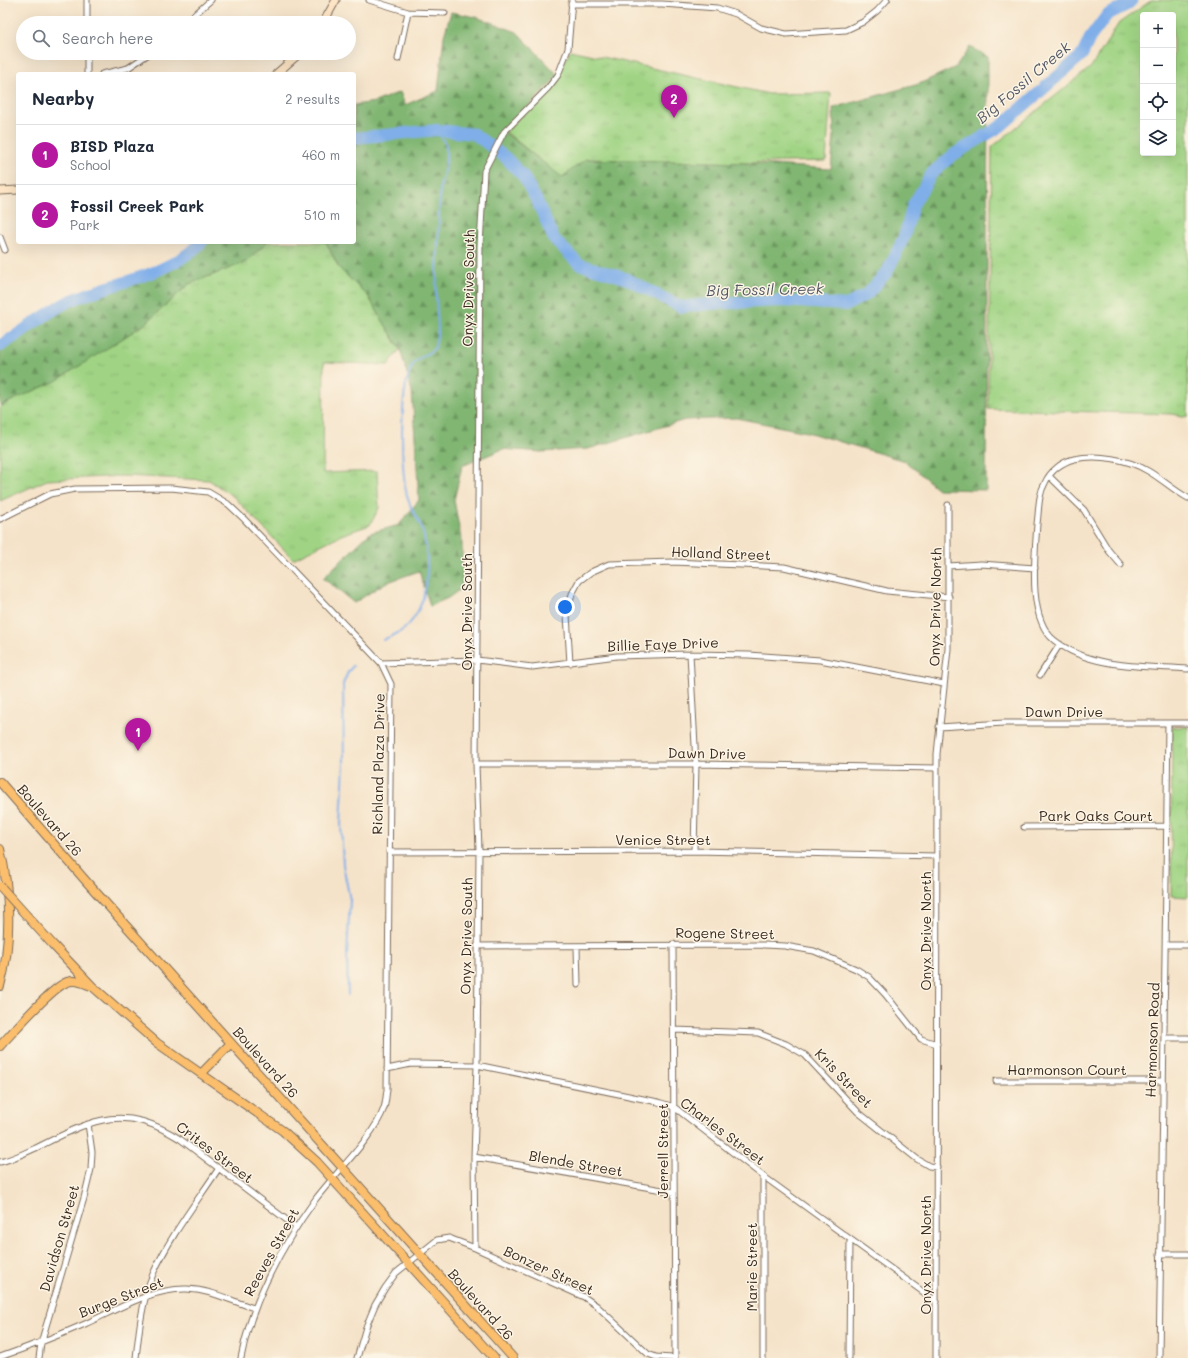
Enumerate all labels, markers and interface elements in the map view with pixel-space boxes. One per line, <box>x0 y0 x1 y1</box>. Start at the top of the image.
map controls <box>1140 12 1176 156</box>
button: + <box>1140 12 1176 48</box>
search box <box>16 16 356 60</box>
icon: search <box>30 27 52 49</box>
text: Search here <box>62 28 153 48</box>
water label: Big Fossil Creek <box>972 36 1075 127</box>
button: − <box>1140 48 1176 84</box>
button: locate <box>1140 84 1176 120</box>
pin: 2 <box>661 85 687 118</box>
text: Nearby <box>32 87 94 109</box>
text: 2 results <box>285 90 340 107</box>
button: layers <box>1140 120 1176 156</box>
text: BISD Plaza <box>70 136 155 156</box>
text: 1 <box>42 146 48 163</box>
text: 460 m <box>302 146 340 163</box>
text: School <box>70 156 111 173</box>
text: Fossil Creek Park <box>70 196 204 216</box>
text: 2 <box>41 206 49 223</box>
text: 510 m <box>304 206 340 223</box>
text: Park <box>70 216 99 233</box>
street label: Onyx Drive South <box>457 229 479 347</box>
water label: Big Fossil Creek <box>706 278 825 300</box>
street label: Holland Street <box>671 542 771 564</box>
street label: Onyx Drive North <box>924 547 946 667</box>
street label: Onyx Drive South <box>457 553 476 671</box>
your location <box>555 597 575 617</box>
street label: Billie Faye Drive <box>607 633 719 655</box>
street label: Richland Plaza Drive <box>367 693 389 835</box>
street label: Dawn Drive <box>1025 702 1103 721</box>
pin: 1 <box>125 718 151 751</box>
street label: Dawn Drive <box>668 743 746 763</box>
street label: Boulevard 26 <box>13 780 87 860</box>
street label: Park Oaks Court <box>1039 806 1153 825</box>
street label: Venice Street <box>615 830 711 849</box>
street label: Onyx Drive North <box>916 871 935 990</box>
street label: Onyx Drive South <box>455 877 477 995</box>
street label: Rogene Street <box>675 923 775 943</box>
street label: Harmonson Road <box>1140 982 1164 1098</box>
street label: Boulevard 26 <box>229 1022 303 1102</box>
street label: Kris Street <box>811 1044 877 1112</box>
street label: Harmonson Court <box>1007 1060 1127 1079</box>
street label: Charles Street <box>677 1093 769 1169</box>
street label: Jerrell Street <box>653 1103 672 1199</box>
street label: Crites Street <box>173 1117 257 1187</box>
street label: Blende Street <box>527 1145 625 1181</box>
street label: Davidson Street <box>35 1182 83 1294</box>
street label: Onyx Drive North <box>916 1195 935 1314</box>
street label: Reeves Street <box>239 1204 303 1300</box>
street label: Marie Street <box>742 1223 761 1311</box>
street label: Bonzer Street <box>501 1241 597 1299</box>
street label: Boulevard 26 <box>444 1264 518 1344</box>
street label: Burge Street <box>76 1272 166 1322</box>

